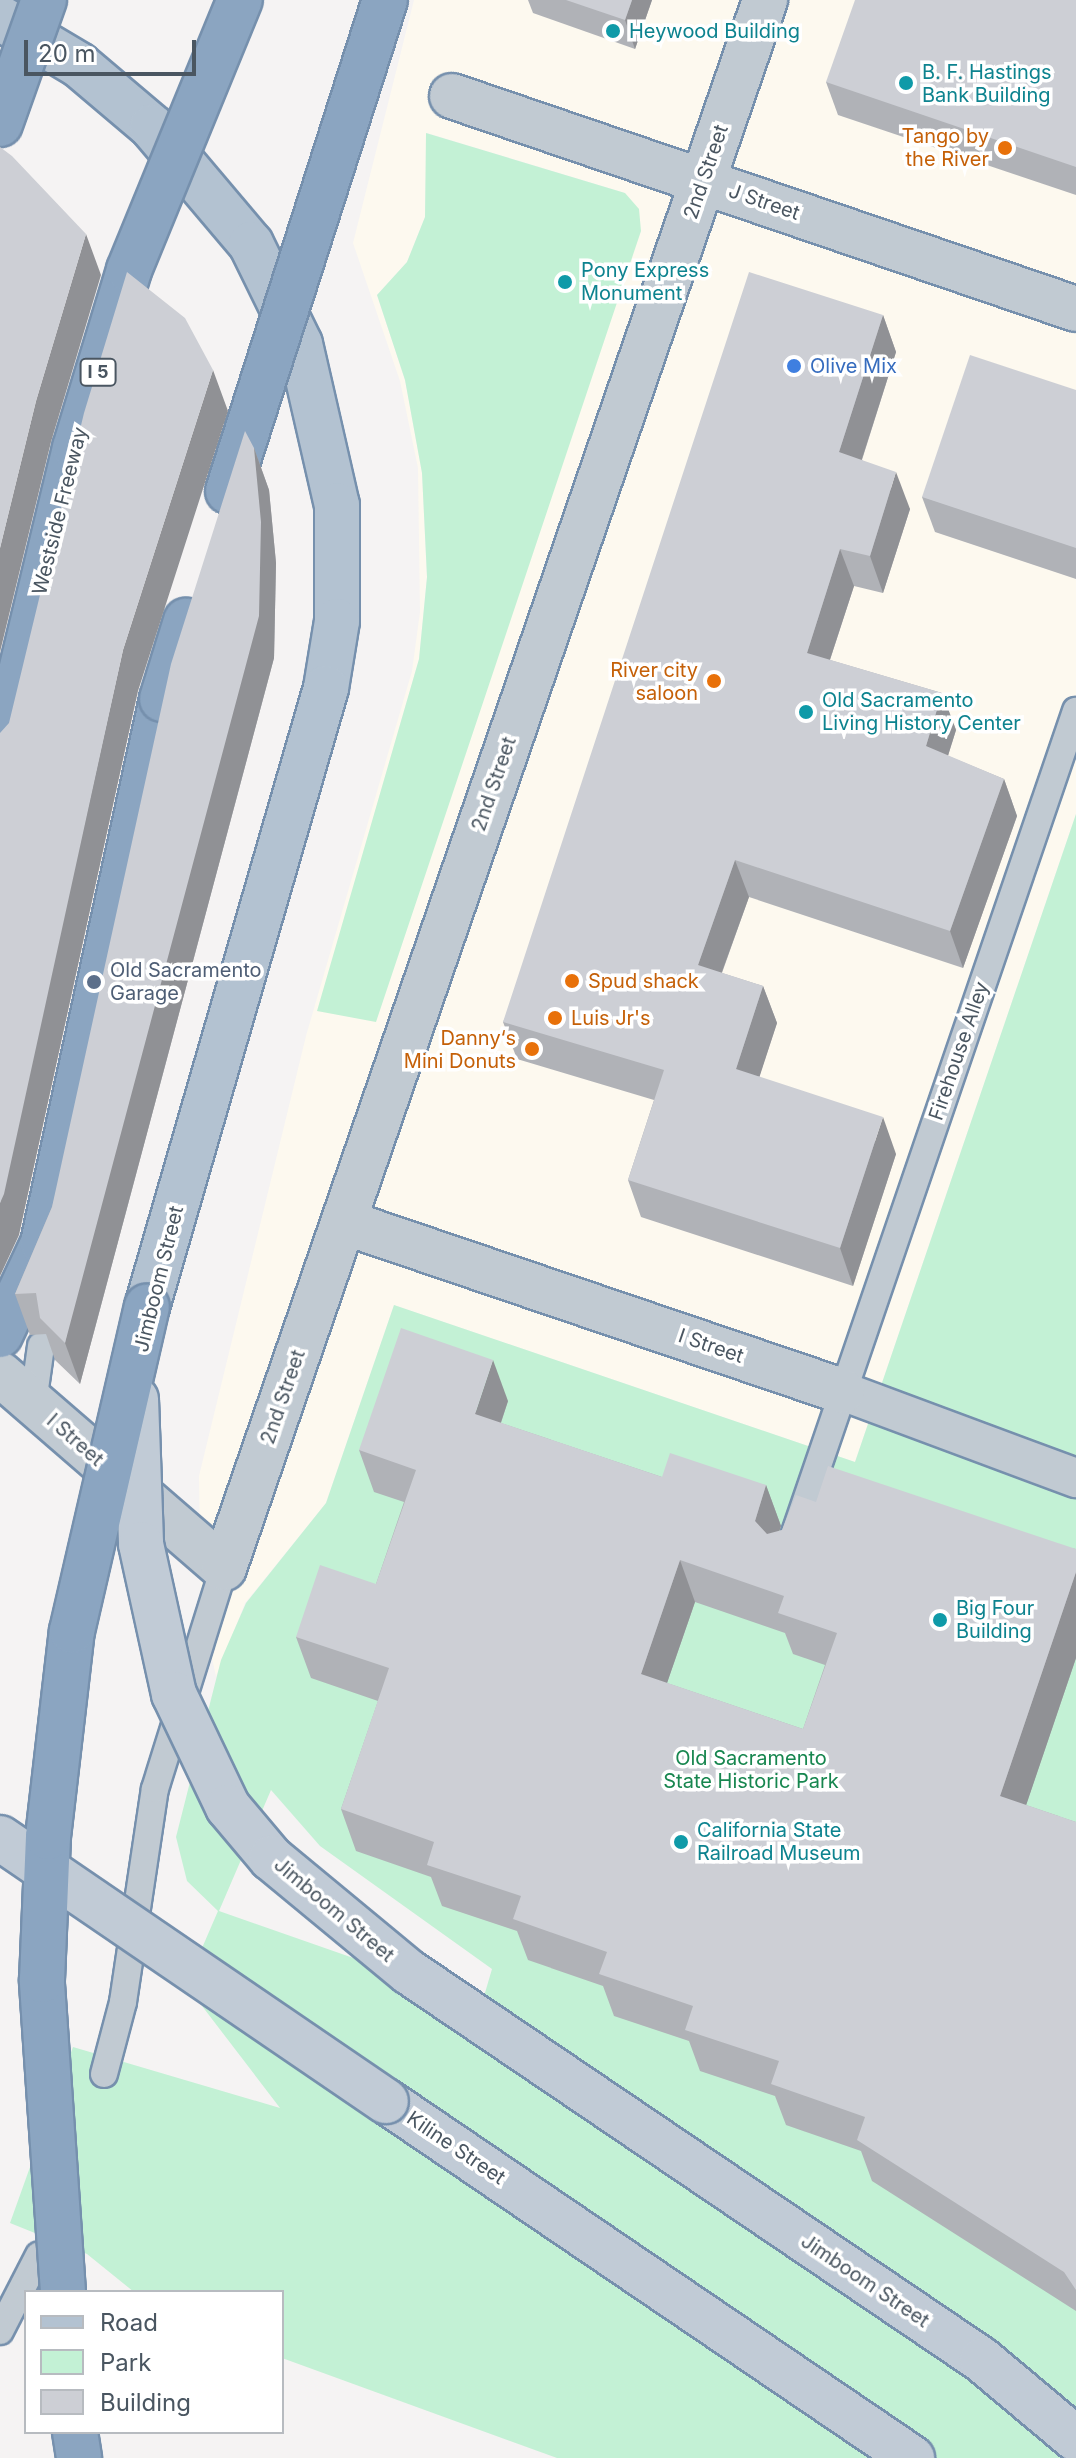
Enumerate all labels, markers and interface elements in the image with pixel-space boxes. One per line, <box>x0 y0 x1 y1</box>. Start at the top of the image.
place label: Heywood Building <box>629 19 800 43</box>
marker: Heywood Building <box>604 22 622 40</box>
scale bar <box>28 24 200 74</box>
text: 20 m <box>38 39 96 68</box>
place label: B. F. Hastings Bank Building <box>922 60 1052 107</box>
marker: B. F. Hastings Bank Building <box>897 74 915 92</box>
street label: 2nd Street <box>679 122 733 222</box>
place label: Tango by the River <box>902 124 989 171</box>
marker: Tango by the River <box>996 139 1014 157</box>
street label: J Street <box>725 179 803 225</box>
place label: Pony Express Monument <box>581 258 709 305</box>
marker: Pony Express Monument <box>556 273 574 291</box>
place label: Olive Mix <box>810 354 897 378</box>
marker: Olive Mix <box>785 357 803 375</box>
road number: I 5 <box>78 358 118 386</box>
street label: Westside Freeway <box>28 425 92 597</box>
place label: River city saloon <box>610 658 698 705</box>
marker: River city saloon <box>705 672 723 690</box>
place label: Old Sacramento Living History Center <box>822 688 1021 735</box>
marker: Old Sacramento Living History Center <box>797 703 815 721</box>
street label: 2nd Street <box>467 734 521 834</box>
place label: Old Sacramento Garage <box>110 958 262 1005</box>
place label: Spud shack <box>588 969 699 993</box>
marker: Spud shack <box>563 972 581 990</box>
marker: Old Sacramento Garage <box>85 973 103 991</box>
street label: Firehouse Alley <box>924 979 994 1123</box>
place label: Luis Jr's <box>571 1006 651 1030</box>
marker: Luis Jr's <box>546 1009 564 1027</box>
place label: Danny‘s Mini Donuts <box>404 1026 516 1073</box>
marker: Danny‘s Mini Donuts <box>523 1040 541 1058</box>
street label: Jimboom Street <box>129 1204 189 1354</box>
street label: I Street <box>675 1324 747 1368</box>
street label: 2nd Street <box>256 1347 310 1447</box>
street label: I Street <box>42 1409 108 1471</box>
place label: Big Four Building <box>956 1596 1034 1643</box>
marker: Big Four Building <box>931 1611 949 1629</box>
park label: Old Sacramento State Historic Park <box>663 1746 839 1793</box>
place label: California State Railroad Museum <box>697 1818 861 1865</box>
marker: California State Railroad Museum <box>672 1833 690 1851</box>
street label: Jimboom Street <box>269 1853 399 1967</box>
street label: Kiline Street <box>402 2106 510 2190</box>
street label: Jimboom Street <box>796 2229 934 2333</box>
legend <box>24 2290 284 2434</box>
text: Road <box>100 2308 158 2337</box>
text: Park <box>100 2348 151 2377</box>
text: Building <box>100 2388 191 2417</box>

